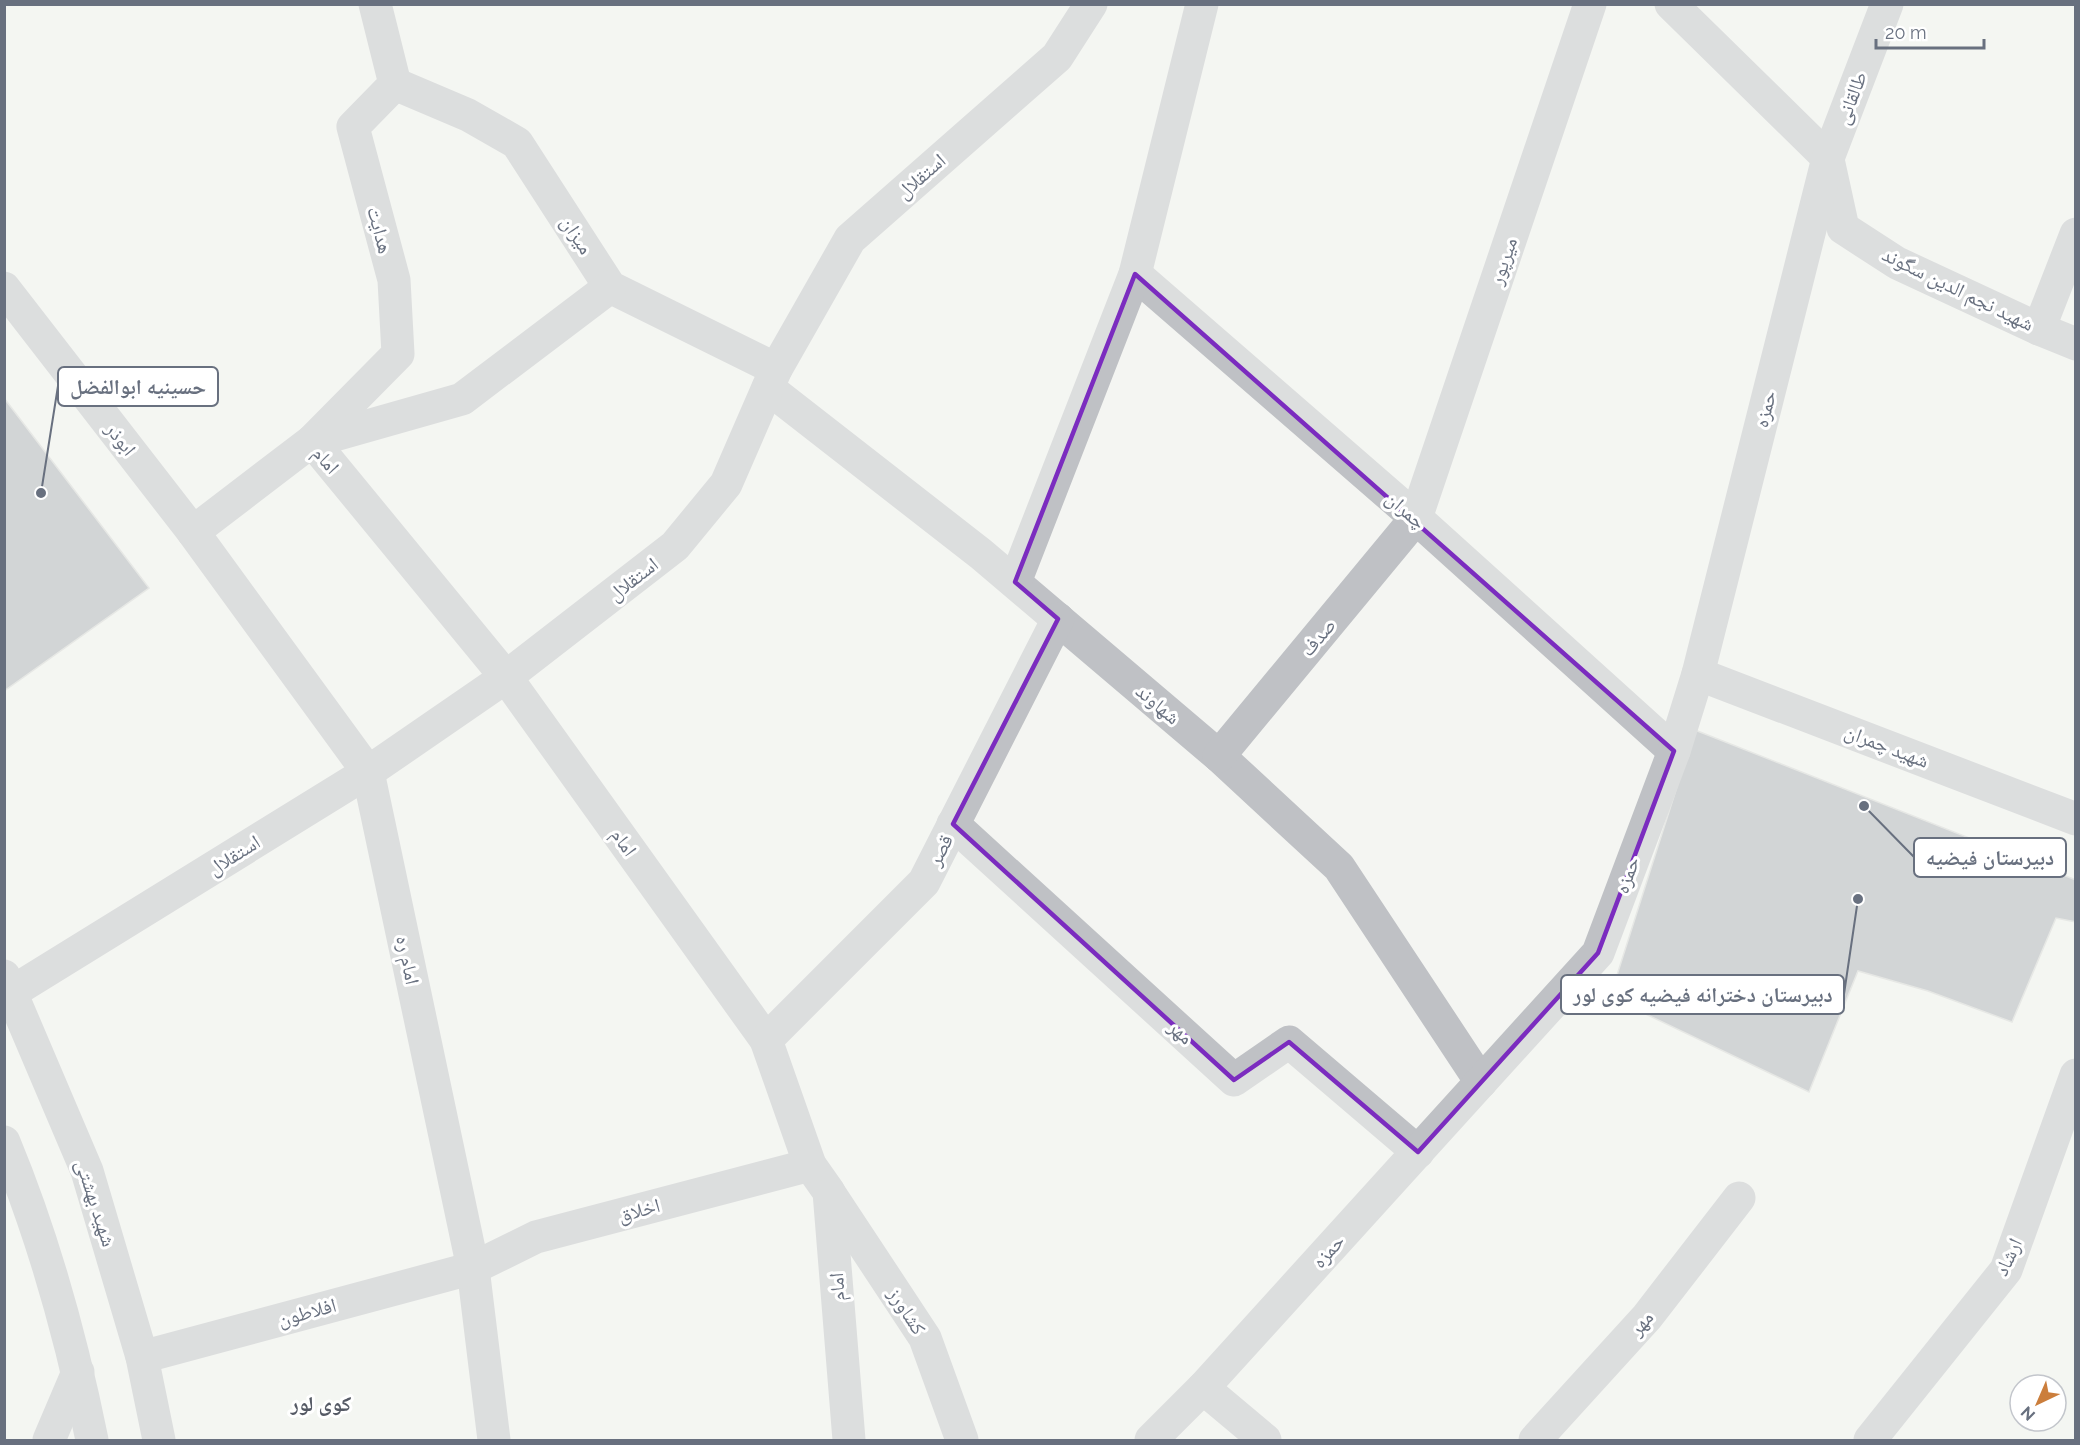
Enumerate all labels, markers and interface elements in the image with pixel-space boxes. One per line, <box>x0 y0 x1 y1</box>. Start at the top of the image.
scale bar <box>1876 12 1984 50</box>
text: 20 m <box>1885 22 1927 43</box>
street label: طالقانی <box>1830 68 1872 128</box>
street label: استقلال <box>892 148 950 204</box>
street label: هدایت <box>362 204 398 256</box>
street label: میزان <box>556 211 598 259</box>
street label: میرپور <box>1483 234 1522 289</box>
street label: شهید نجم الدین سگوند <box>1877 242 2038 338</box>
callout: حسینیه ابوالفضل <box>58 367 218 406</box>
text: حسینیه ابوالفضل <box>70 374 206 400</box>
street label: حمزه <box>1749 388 1781 430</box>
street label: ابوذر <box>100 417 141 460</box>
street label: امام <box>306 441 345 480</box>
street label: چمران <box>1381 486 1431 534</box>
street label: استقلال <box>603 552 663 606</box>
street label: صدف <box>1295 613 1341 661</box>
street label: شهاوند <box>1131 679 1185 729</box>
street label: شهید چمران <box>1842 719 1932 773</box>
street label: امام <box>604 823 642 862</box>
street label: استقلال <box>203 830 265 880</box>
street label: قصر <box>922 830 958 871</box>
callout: دبیرستان فیضیه <box>1914 838 2066 877</box>
text: دبیرستان فیضیه <box>1926 845 2054 870</box>
street label: حمزه <box>1609 853 1645 897</box>
street label: امام ره <box>389 933 425 987</box>
callout: دبیرستان دخترانه فیضیه کوی لور <box>1561 975 1844 1014</box>
text: دبیرستان دخترانه فیضیه کوی لور <box>1572 982 1833 1007</box>
street label: مهر <box>1163 1014 1198 1049</box>
street label: شهید بهشتی <box>71 1157 121 1249</box>
street label: اخلاق <box>615 1193 663 1227</box>
street label: حمزه <box>1307 1229 1350 1273</box>
street label: ارشاد <box>1989 1234 2027 1280</box>
street label: امام <box>824 1272 852 1302</box>
street label: کشاورز <box>882 1282 931 1339</box>
street label: افلاطون <box>275 1293 339 1331</box>
street label: مهر <box>1623 1306 1658 1341</box>
north arrow <box>2008 1373 2068 1433</box>
district label: کوی لور <box>290 1391 351 1416</box>
text: N <box>2017 1402 2039 1425</box>

